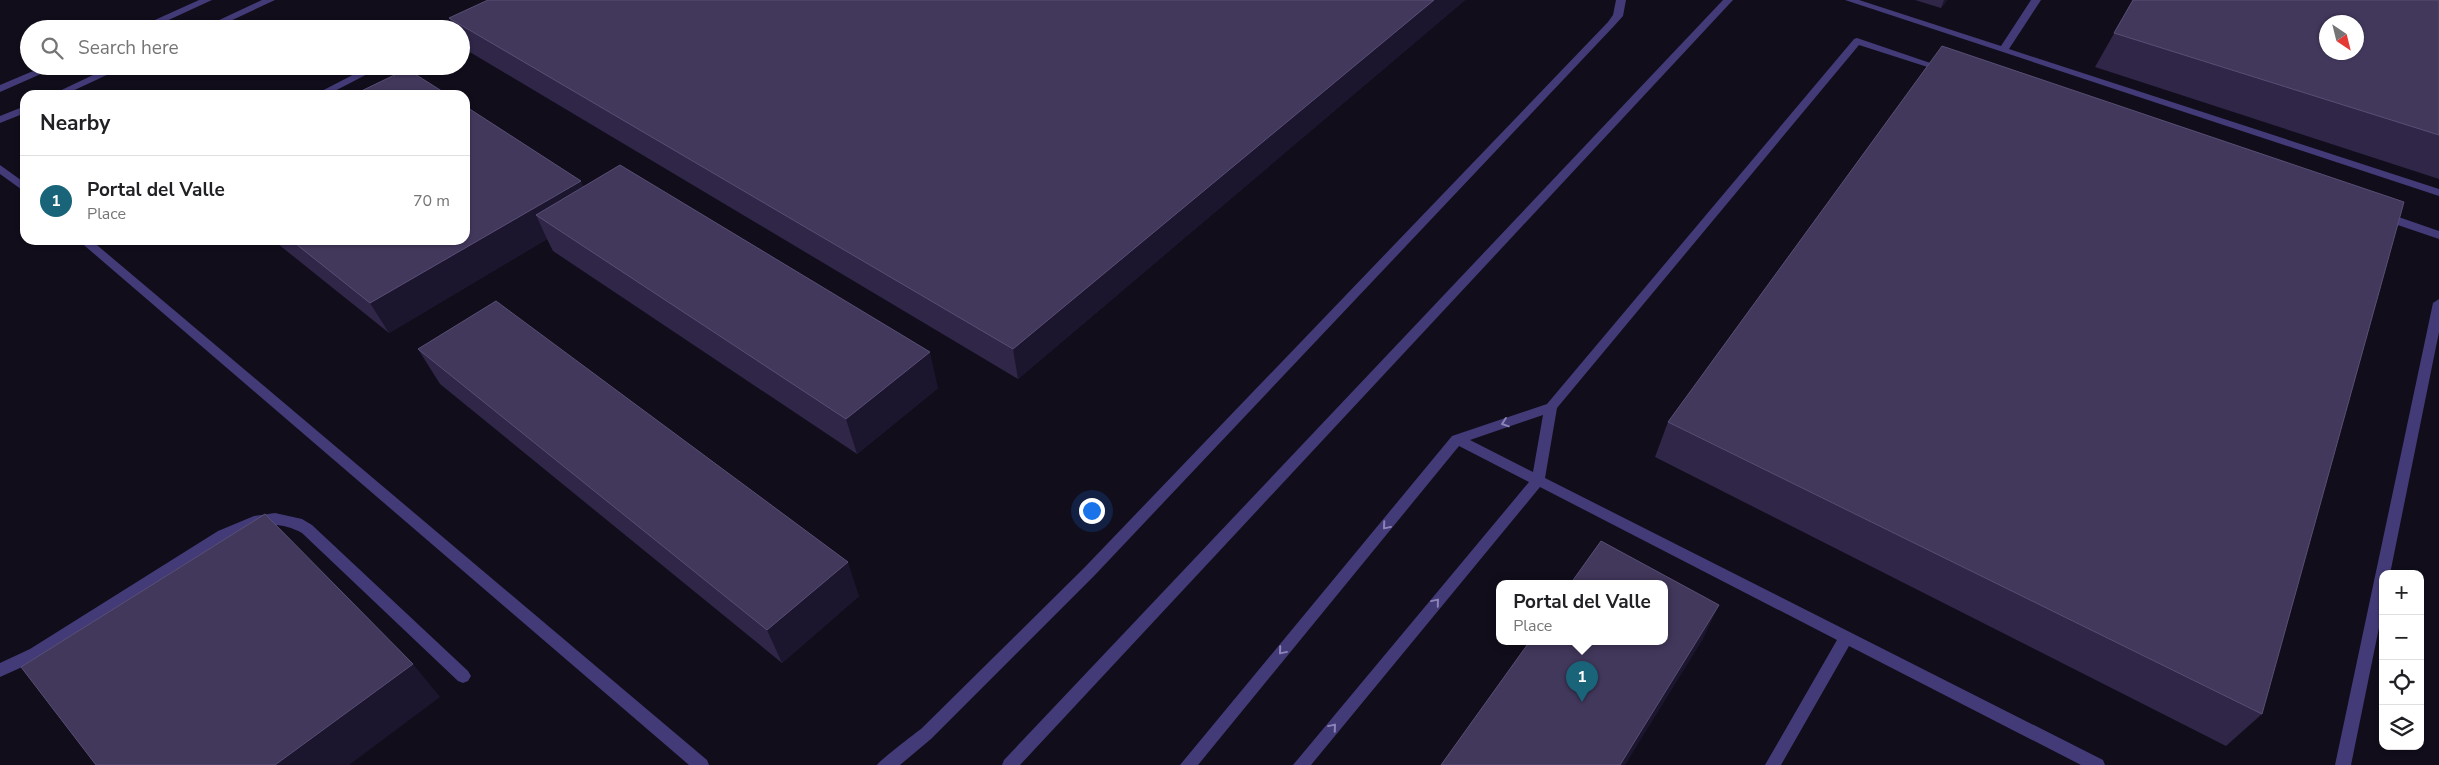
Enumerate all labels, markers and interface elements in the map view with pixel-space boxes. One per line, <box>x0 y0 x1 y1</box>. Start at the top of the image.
north arrow <box>2319 15 2364 60</box>
search box <box>20 20 470 75</box>
icon: search <box>38 34 66 62</box>
text: Search here <box>78 35 179 61</box>
text: Nearby <box>40 109 110 137</box>
text: Portal del Valle <box>87 177 225 203</box>
text: 1 <box>51 190 61 212</box>
text: 70 m <box>413 190 450 212</box>
text: Place <box>87 203 126 225</box>
one-way arrow <box>1501 417 1509 427</box>
your location <box>1079 498 1105 524</box>
one-way arrow <box>1383 520 1391 529</box>
map controls <box>2379 570 2424 750</box>
button: + <box>2379 570 2424 615</box>
popup <box>1496 580 1668 645</box>
text: Portal del Valle <box>1513 589 1651 615</box>
one-way arrow <box>1431 599 1440 608</box>
text: Place <box>1513 615 1552 637</box>
button: − <box>2379 615 2424 660</box>
one-way arrow <box>1279 645 1288 654</box>
button: locate <box>2379 660 2424 705</box>
pin: 1 <box>1566 661 1598 702</box>
button: layers <box>2379 705 2424 750</box>
one-way arrow <box>1327 724 1336 733</box>

